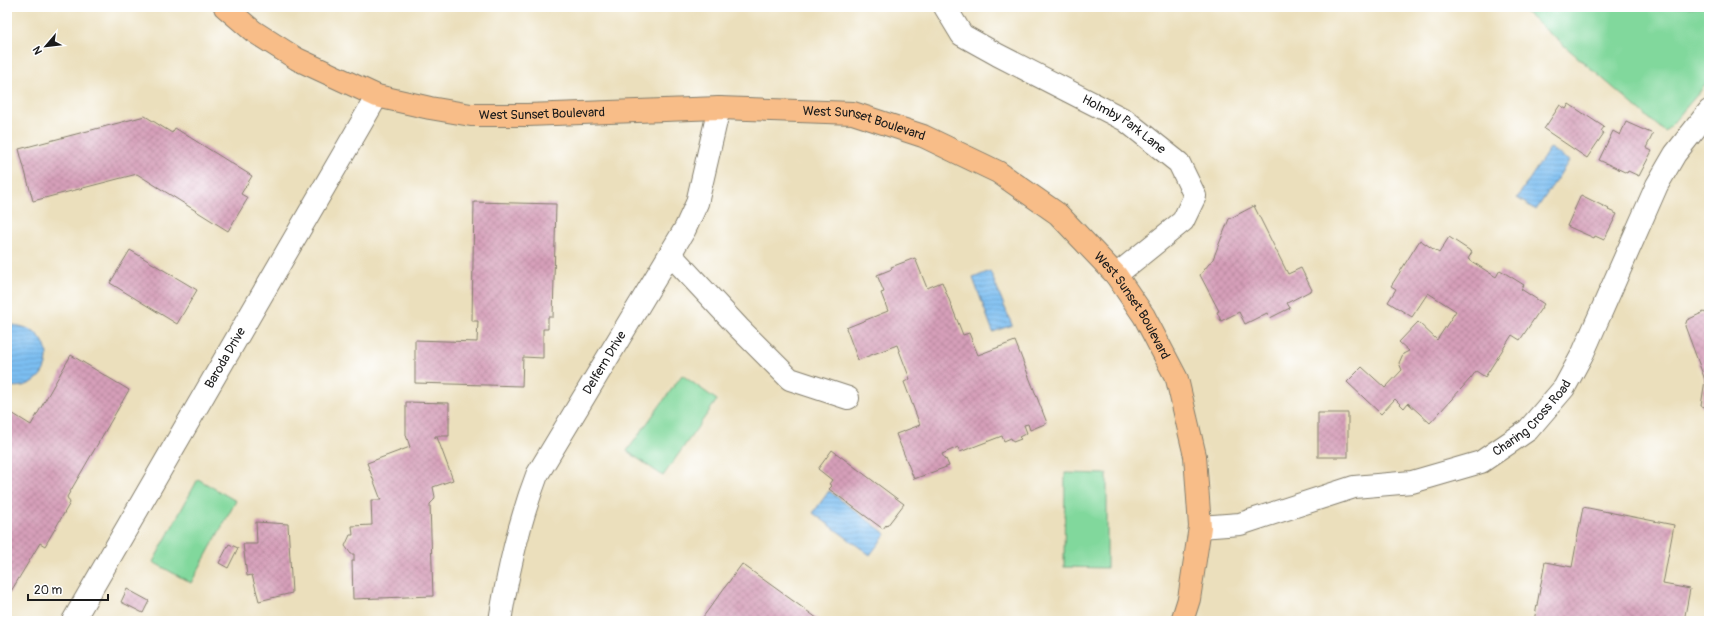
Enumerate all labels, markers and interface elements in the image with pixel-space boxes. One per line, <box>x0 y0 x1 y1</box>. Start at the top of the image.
north arrow <box>26 26 66 66</box>
text: N <box>30 44 45 57</box>
street label: Holmby Park Lane <box>1079 91 1169 158</box>
street label: West Sunset Boulevard <box>802 103 927 144</box>
street label: West Sunset Boulevard <box>479 104 605 123</box>
street label: West Sunset Boulevard <box>1090 249 1173 362</box>
street label: Baroda Drive <box>201 324 250 391</box>
street label: Delfern Drive <box>579 327 630 397</box>
street label: Charing Cross Road <box>1489 377 1575 460</box>
scale bar <box>28 576 108 602</box>
text: 20 m <box>34 583 63 598</box>

